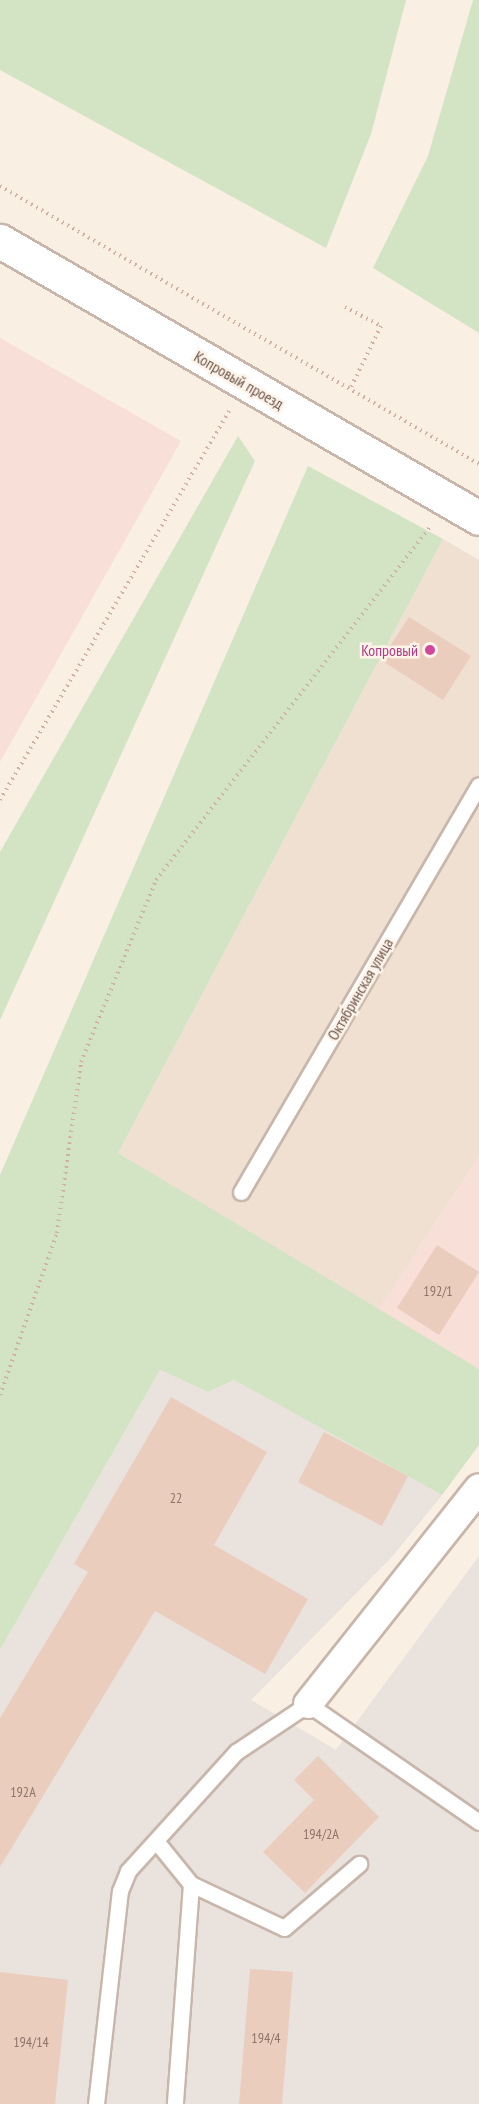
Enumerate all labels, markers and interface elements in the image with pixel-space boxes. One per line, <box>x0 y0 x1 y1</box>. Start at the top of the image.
street label: Копровый проезд <box>191 347 287 413</box>
place label: Копровый <box>361 640 418 660</box>
marker: Копровый <box>423 643 437 657</box>
street label: Октябринская улица <box>323 934 397 1044</box>
house number: 192/1 <box>423 1283 453 1299</box>
house number: 22 <box>170 1490 182 1506</box>
house number: 192А <box>10 1784 36 1800</box>
house number: 194/2А <box>303 1826 339 1842</box>
house number: 194/4 <box>251 2030 281 2046</box>
house number: 194/14 <box>13 2034 49 2050</box>

